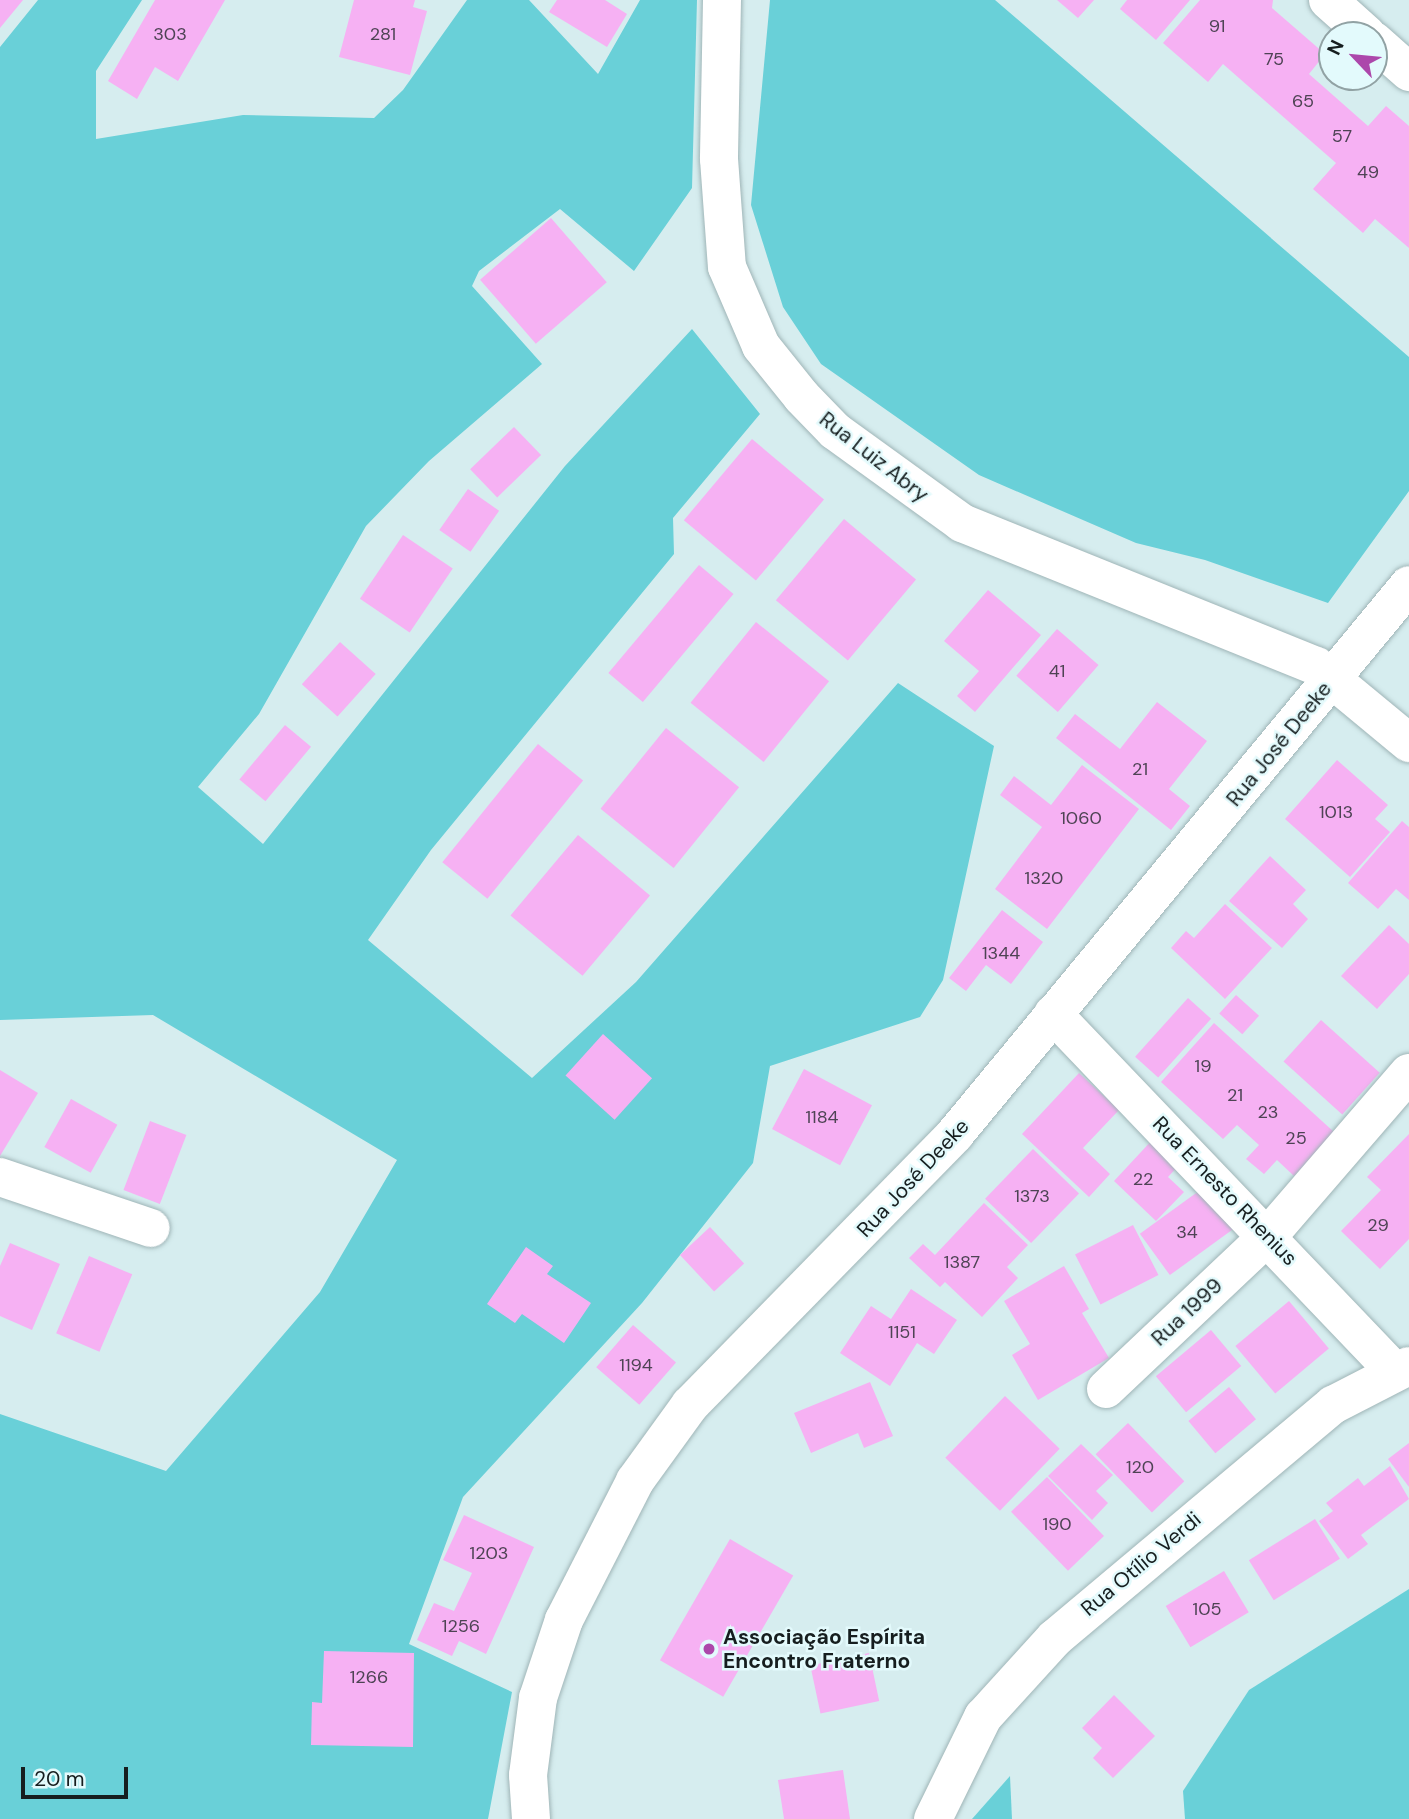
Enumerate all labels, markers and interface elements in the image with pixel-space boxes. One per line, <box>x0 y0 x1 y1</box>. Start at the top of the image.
house number: 91 <box>1209 15 1225 37</box>
north arrow <box>1318 21 1388 91</box>
house number: 303 <box>153 23 187 45</box>
house number: 281 <box>370 23 396 45</box>
text: N <box>1321 36 1350 59</box>
house number: 75 <box>1264 48 1284 70</box>
house number: 65 <box>1292 90 1314 112</box>
house number: 57 <box>1332 125 1352 147</box>
house number: 49 <box>1357 161 1379 183</box>
street label: Rua Luiz Abry <box>814 407 934 507</box>
house number: 41 <box>1049 660 1065 682</box>
street label: Rua José Deeke <box>1221 677 1337 811</box>
house number: 21 <box>1132 758 1148 780</box>
house number: 1013 <box>1319 801 1353 823</box>
house number: 1060 <box>1060 807 1102 829</box>
house number: 1320 <box>1025 867 1063 889</box>
house number: 1344 <box>982 942 1020 964</box>
house number: 19 <box>1195 1055 1211 1077</box>
house number: 21 <box>1227 1084 1243 1106</box>
house number: 23 <box>1257 1101 1279 1123</box>
house number: 1184 <box>805 1106 839 1128</box>
street label: Rua Ernesto Rhenius <box>1147 1111 1303 1271</box>
street label: Rua José Deeke <box>852 1114 974 1242</box>
house number: 25 <box>1285 1127 1307 1149</box>
house number: 22 <box>1133 1168 1153 1190</box>
house number: 1373 <box>1014 1185 1050 1207</box>
house number: 29 <box>1367 1214 1389 1236</box>
house number: 34 <box>1176 1221 1198 1243</box>
house number: 1387 <box>944 1251 980 1273</box>
street label: Rua 1999 <box>1146 1273 1228 1351</box>
house number: 1151 <box>888 1321 916 1343</box>
house number: 1194 <box>619 1354 653 1376</box>
house number: 120 <box>1126 1456 1154 1478</box>
street label: Rua Otílio Verdi <box>1076 1507 1206 1621</box>
house number: 190 <box>1042 1513 1072 1535</box>
house number: 1203 <box>470 1542 508 1564</box>
house number: 105 <box>1193 1598 1221 1620</box>
house number: 1256 <box>442 1615 480 1637</box>
place label: Associação Espírita Encontro Fraterno <box>723 1624 925 1674</box>
marker: Associação Espírita Encontro Fraterno <box>701 1641 717 1657</box>
house number: 1266 <box>350 1666 388 1688</box>
scale bar <box>24 1752 131 1796</box>
text: 20 m <box>34 1765 85 1793</box>

